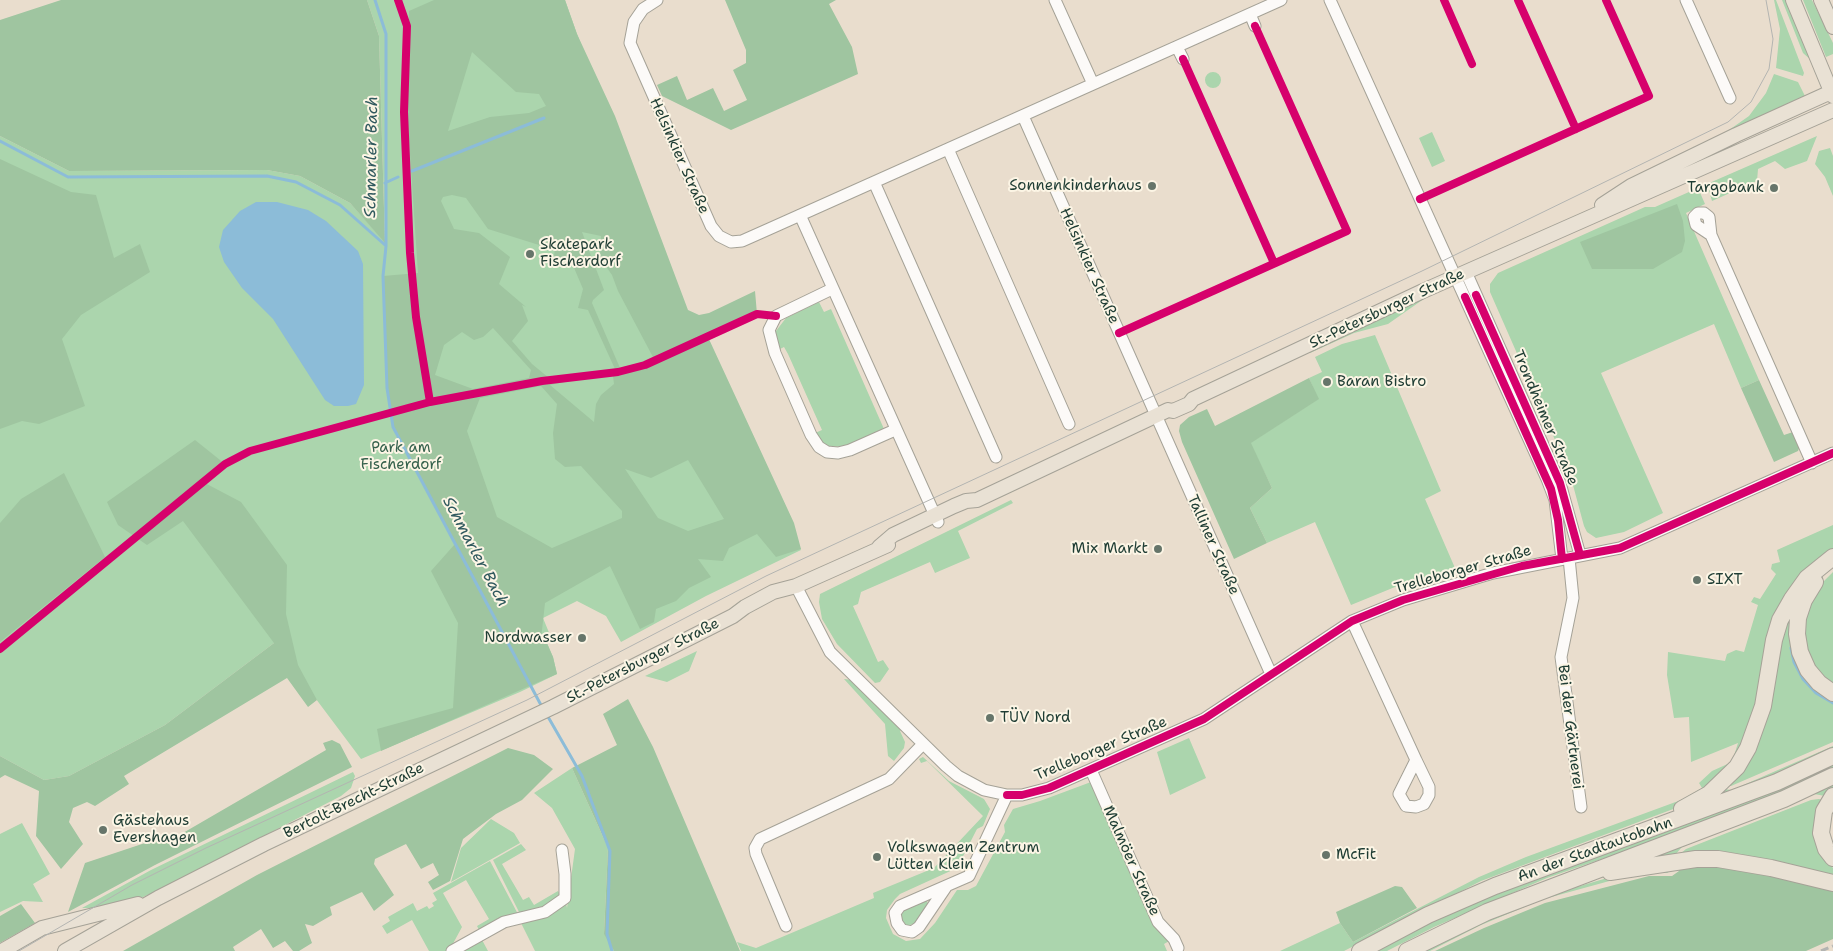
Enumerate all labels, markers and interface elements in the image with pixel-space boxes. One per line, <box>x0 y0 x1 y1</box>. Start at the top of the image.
street label: Helsinkier Straße <box>645 95 713 217</box>
water label: Schmarler Bach <box>361 96 383 218</box>
place label: Sonnenkinderhaus <box>1009 177 1142 195</box>
place label: Targobank <box>1687 179 1764 197</box>
marker: Sonnenkinderhaus <box>1146 180 1158 192</box>
marker: Targobank <box>1768 182 1780 194</box>
street label: Helsinkier Straße <box>1055 205 1123 327</box>
place label: Skatepark Fischerdorf <box>540 236 621 271</box>
marker: Skatepark Fischerdorf <box>524 248 536 260</box>
street label: St.-Petersburger Straße <box>1307 265 1467 353</box>
street label: Trondheimer Straße <box>1508 348 1582 488</box>
place label: Baran Bistro <box>1337 373 1426 391</box>
marker: Baran Bistro <box>1321 376 1333 388</box>
park label: Park am Fischerdorf <box>361 439 441 474</box>
street label: Talliner Straße <box>1183 492 1243 598</box>
water label: Schmarler Bach <box>438 494 512 610</box>
place label: Mix Markt <box>1072 540 1148 558</box>
street label: Trelleborger Straße <box>1392 542 1534 598</box>
marker: Mix Markt <box>1152 543 1164 555</box>
place label: SIXT <box>1707 571 1743 589</box>
marker: SIXT <box>1691 574 1703 586</box>
street label: St.-Petersburger Straße <box>564 615 722 707</box>
place label: Nordwasser <box>484 629 572 647</box>
marker: Nordwasser <box>576 632 588 644</box>
street label: Bei der Gärtnerei <box>1553 664 1587 790</box>
place label: TÜV Nord <box>1000 709 1071 727</box>
marker: TÜV Nord <box>984 712 996 724</box>
street label: Trelleborger Straße <box>1032 713 1170 785</box>
street label: Bertolt-Brecht-Straße <box>281 759 427 843</box>
street label: Malmöer Straße <box>1099 803 1163 919</box>
place label: Gästehaus Evershagen <box>113 812 196 847</box>
street label: An der Stadtautobahn <box>1515 814 1675 886</box>
marker: Gästehaus Evershagen <box>97 824 109 836</box>
place label: Volkswagen Zentrum Lütten Klein <box>887 839 1039 874</box>
place label: McFit <box>1336 846 1376 864</box>
marker: McFit <box>1320 849 1332 861</box>
marker: Volkswagen Zentrum Lütten Klein <box>871 851 883 863</box>

